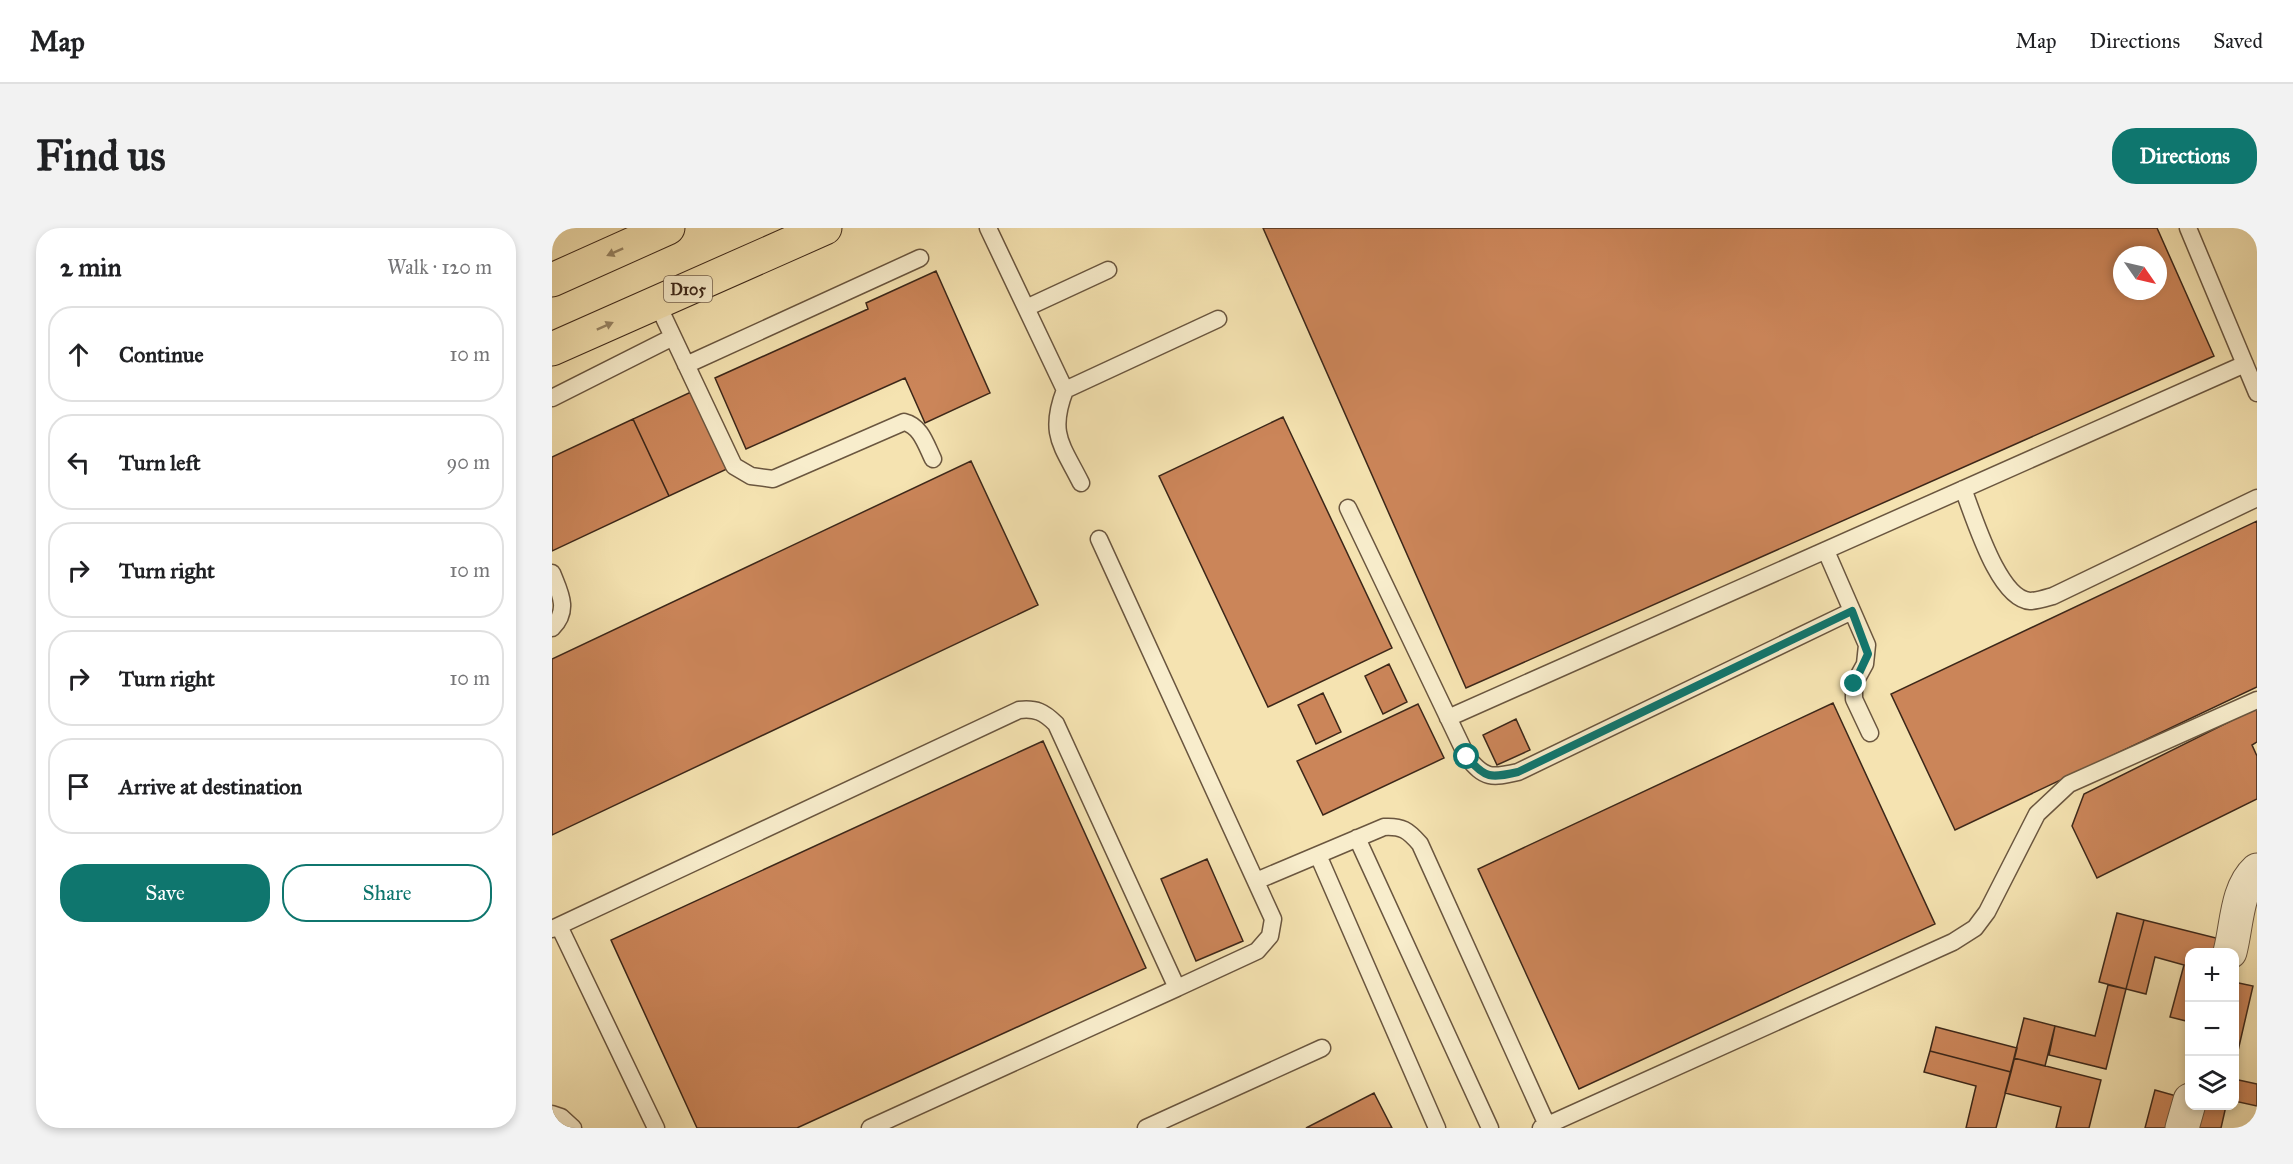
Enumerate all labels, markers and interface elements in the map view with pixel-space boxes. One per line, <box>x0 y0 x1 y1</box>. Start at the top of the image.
text: Map <box>30 24 85 59</box>
text: Map <box>2016 28 2057 54</box>
text: Directions <box>2090 28 2180 54</box>
text: Saved <box>2213 28 2263 54</box>
button: Directions <box>2112 128 2257 184</box>
text: Find us <box>36 130 166 182</box>
north arrow <box>2113 246 2167 300</box>
one-way arrow <box>605 247 623 257</box>
text: 2 min <box>60 251 121 283</box>
text: Walk · 120 m <box>387 255 492 279</box>
road number: D105 <box>664 276 712 302</box>
one-way arrow <box>597 321 614 330</box>
icon: ahead <box>62 338 95 371</box>
text: Continue <box>119 341 204 368</box>
text: 10 m <box>449 342 490 366</box>
icon: left <box>62 446 95 479</box>
text: Turn left <box>119 449 201 476</box>
text: 90 m <box>447 450 490 474</box>
icon: right <box>62 554 95 587</box>
text: Turn right <box>119 557 215 584</box>
text: 10 m <box>449 558 490 582</box>
icon: right <box>62 662 95 695</box>
text: Turn right <box>119 665 215 692</box>
text: 10 m <box>449 666 490 690</box>
route end <box>1840 670 1866 696</box>
route start <box>1453 743 1479 769</box>
icon: arrive <box>62 770 95 803</box>
text: Arrive at destination <box>119 773 302 800</box>
button: Save <box>60 864 270 922</box>
button: Share <box>282 864 492 922</box>
map controls <box>2185 948 2239 1110</box>
button: + <box>2185 948 2239 1002</box>
button: − <box>2185 1002 2239 1056</box>
button: layers <box>2185 1056 2239 1110</box>

